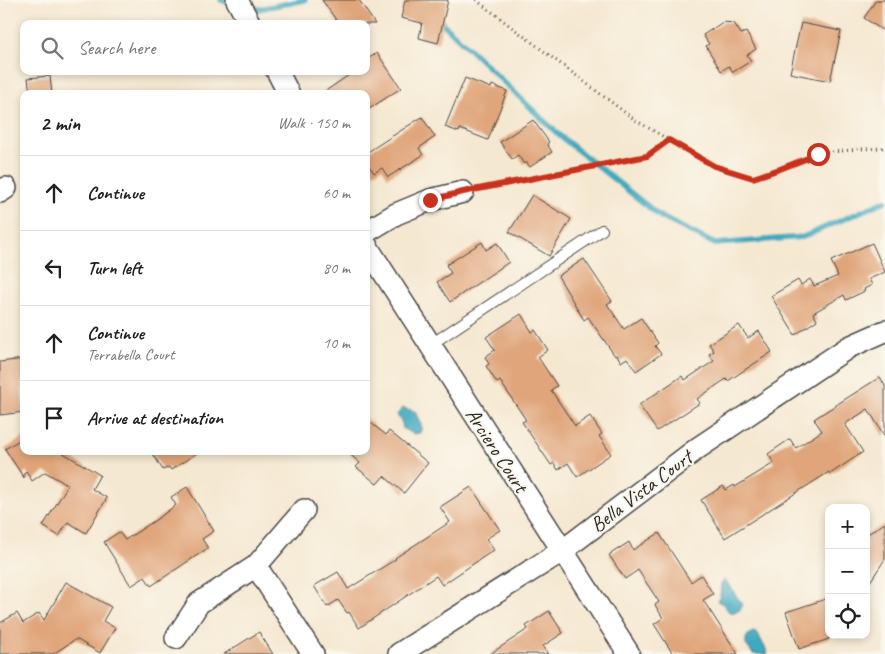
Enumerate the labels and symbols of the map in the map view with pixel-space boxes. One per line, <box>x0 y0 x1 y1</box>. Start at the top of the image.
route start <box>807 143 830 166</box>
route end <box>419 189 442 212</box>
street label: Arciero Court <box>460 403 535 499</box>
street label: Bella Vista Court <box>585 442 700 538</box>

